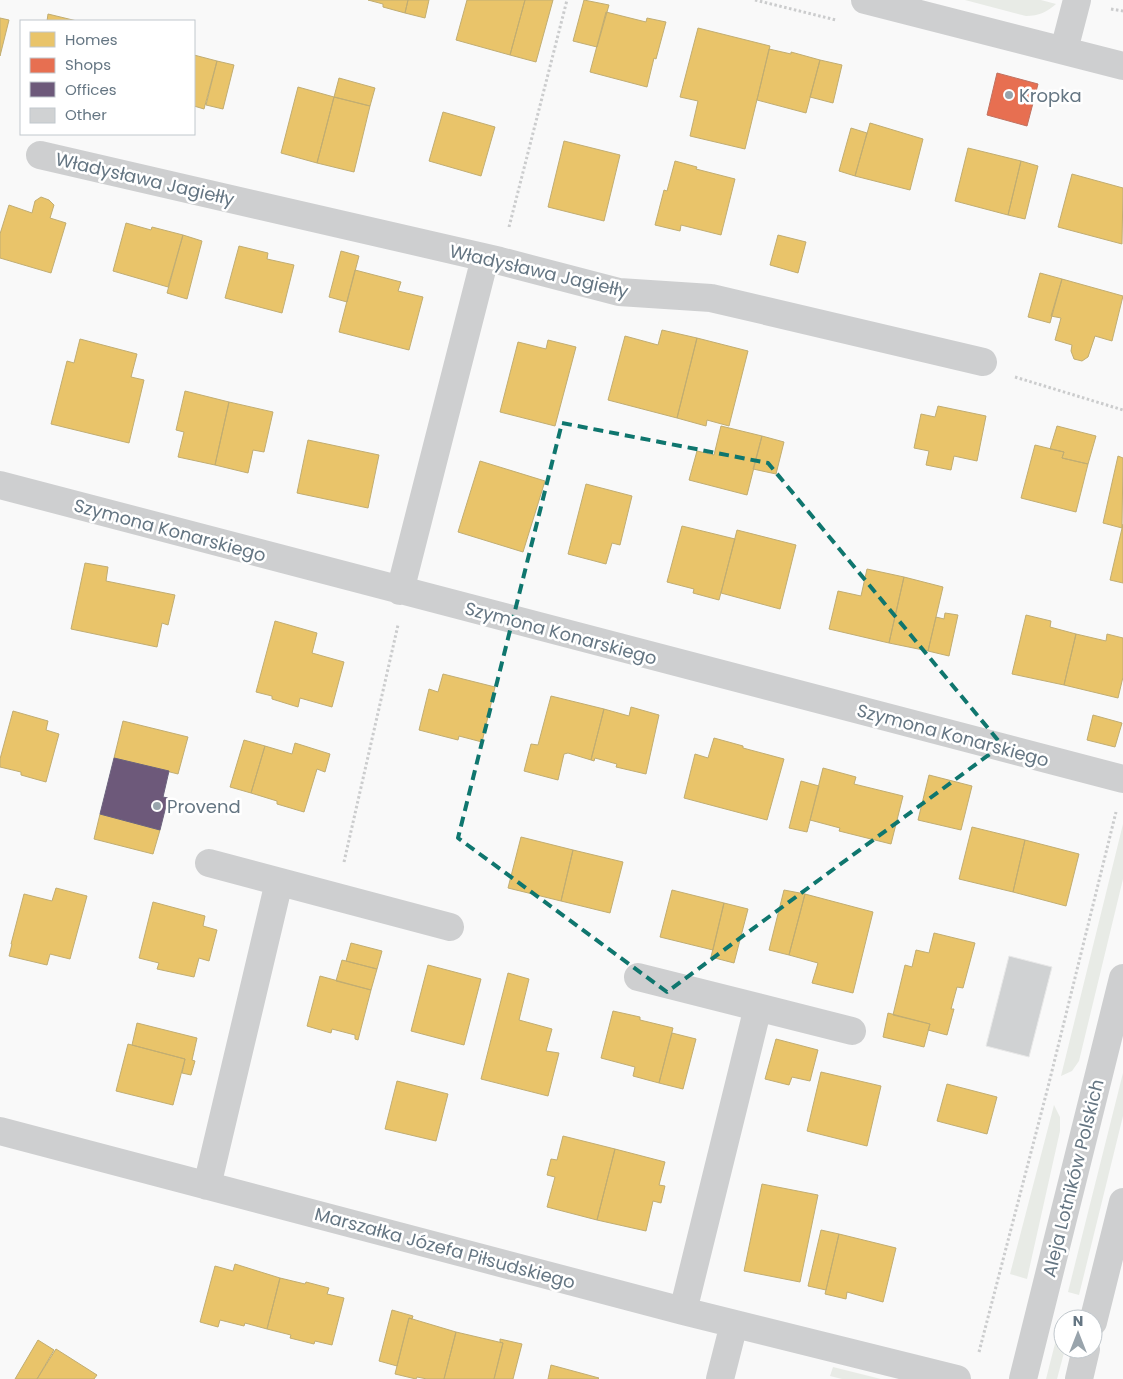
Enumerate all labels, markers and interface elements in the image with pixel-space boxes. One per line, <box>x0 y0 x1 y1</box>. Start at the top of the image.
legend <box>20 20 195 135</box>
text: Homes <box>65 29 118 50</box>
text: Shops <box>65 54 111 75</box>
text: Offices <box>65 79 117 100</box>
place label: Kropka <box>1019 83 1082 108</box>
marker: Kropka <box>1003 89 1015 101</box>
text: Other <box>65 104 107 125</box>
street label: Władysława Jagiełły <box>53 146 237 212</box>
street label: Władysława Jagiełły <box>447 238 631 304</box>
street label: Szymona Konarskiego <box>71 492 269 568</box>
street label: Szymona Konarskiego <box>462 595 660 671</box>
street label: Szymona Konarskiego <box>854 697 1052 773</box>
place label: Provend <box>167 794 241 819</box>
marker: Provend <box>151 800 163 812</box>
street label: Aleja Lotników Polskich <box>1036 1076 1110 1280</box>
street label: Marszałka Józefa Piłsudskiego <box>312 1201 578 1295</box>
north arrow <box>1053 1309 1103 1359</box>
text: N <box>1073 1311 1083 1331</box>

